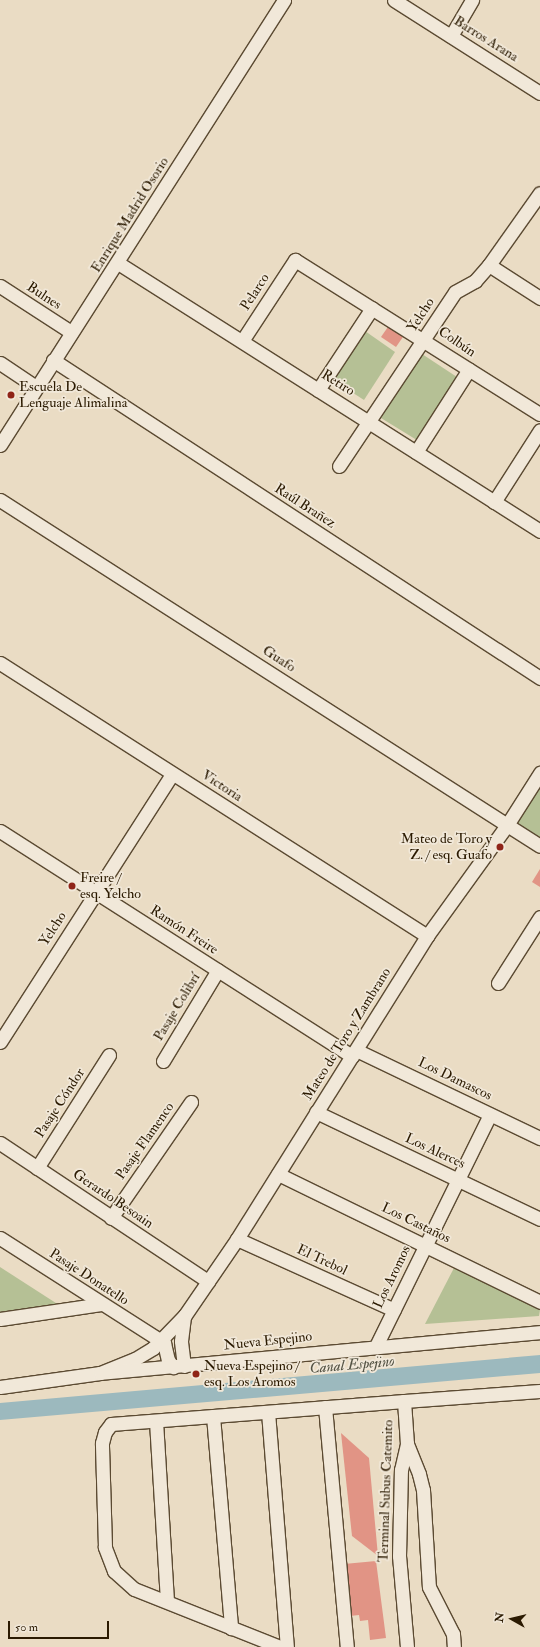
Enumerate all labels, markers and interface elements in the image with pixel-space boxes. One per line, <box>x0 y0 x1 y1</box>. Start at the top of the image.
street label: Barros Arana <box>451 13 521 65</box>
street label: Enrique Madrid Osorio <box>88 154 172 276</box>
street label: Pelarco <box>237 270 273 314</box>
street label: Bulnes <box>24 279 64 313</box>
street label: Yelcho <box>404 295 438 335</box>
street label: Colbún <box>435 323 479 361</box>
street label: Retiro <box>318 366 358 400</box>
place label: Escuela De Lenguaje Alimalina <box>19 379 127 412</box>
marker: Escuela De Lenguaje Alimalina <box>6 390 16 400</box>
street label: Raúl Brañez <box>271 480 339 532</box>
street label: Guafo <box>259 642 299 676</box>
street label: Victoria <box>199 767 245 805</box>
place label: Mateo de Toro y Z. / esq. Guafo <box>401 831 492 864</box>
marker: Mateo de Toro y Z. / esq. Guafo <box>495 842 505 852</box>
place label: Freire / esq. Yelcho <box>80 870 141 902</box>
marker: Freire / esq. Yelcho <box>67 881 77 891</box>
street label: Ramón Freire <box>147 902 221 958</box>
street label: Yelcho <box>36 909 70 949</box>
street label: Mateo de Toro y Zambrano <box>299 965 395 1103</box>
street label: Pasaje Colibrí <box>150 970 204 1044</box>
street label: Los Damascos <box>415 1054 495 1104</box>
street label: Pasaje Cóndor <box>31 1065 89 1141</box>
street label: Pasaje Flamenco <box>112 1099 178 1183</box>
street label: Los Alerces <box>402 1130 468 1172</box>
street label: Gerardo Besoain <box>70 1166 156 1232</box>
street label: Los Castaños <box>379 1199 453 1247</box>
street label: El Trebol <box>294 1241 350 1279</box>
street label: Los Aromos <box>370 1243 414 1311</box>
street label: Pasaje Donatello <box>46 1245 132 1309</box>
street label: Nueva Espejino <box>223 1328 313 1354</box>
water label: Canal Espejino <box>309 1352 395 1378</box>
place label: Nueva Espejino / esq. Los Aromos <box>204 1358 299 1390</box>
marker: Nueva Espejino / esq. Los Aromos <box>191 1369 201 1379</box>
street label: Terminal Subus Catemito <box>375 1419 397 1563</box>
north arrow <box>492 1599 532 1639</box>
text: N <box>492 1611 507 1623</box>
scale bar <box>10 1613 111 1639</box>
text: 50 m <box>15 1620 38 1635</box>

